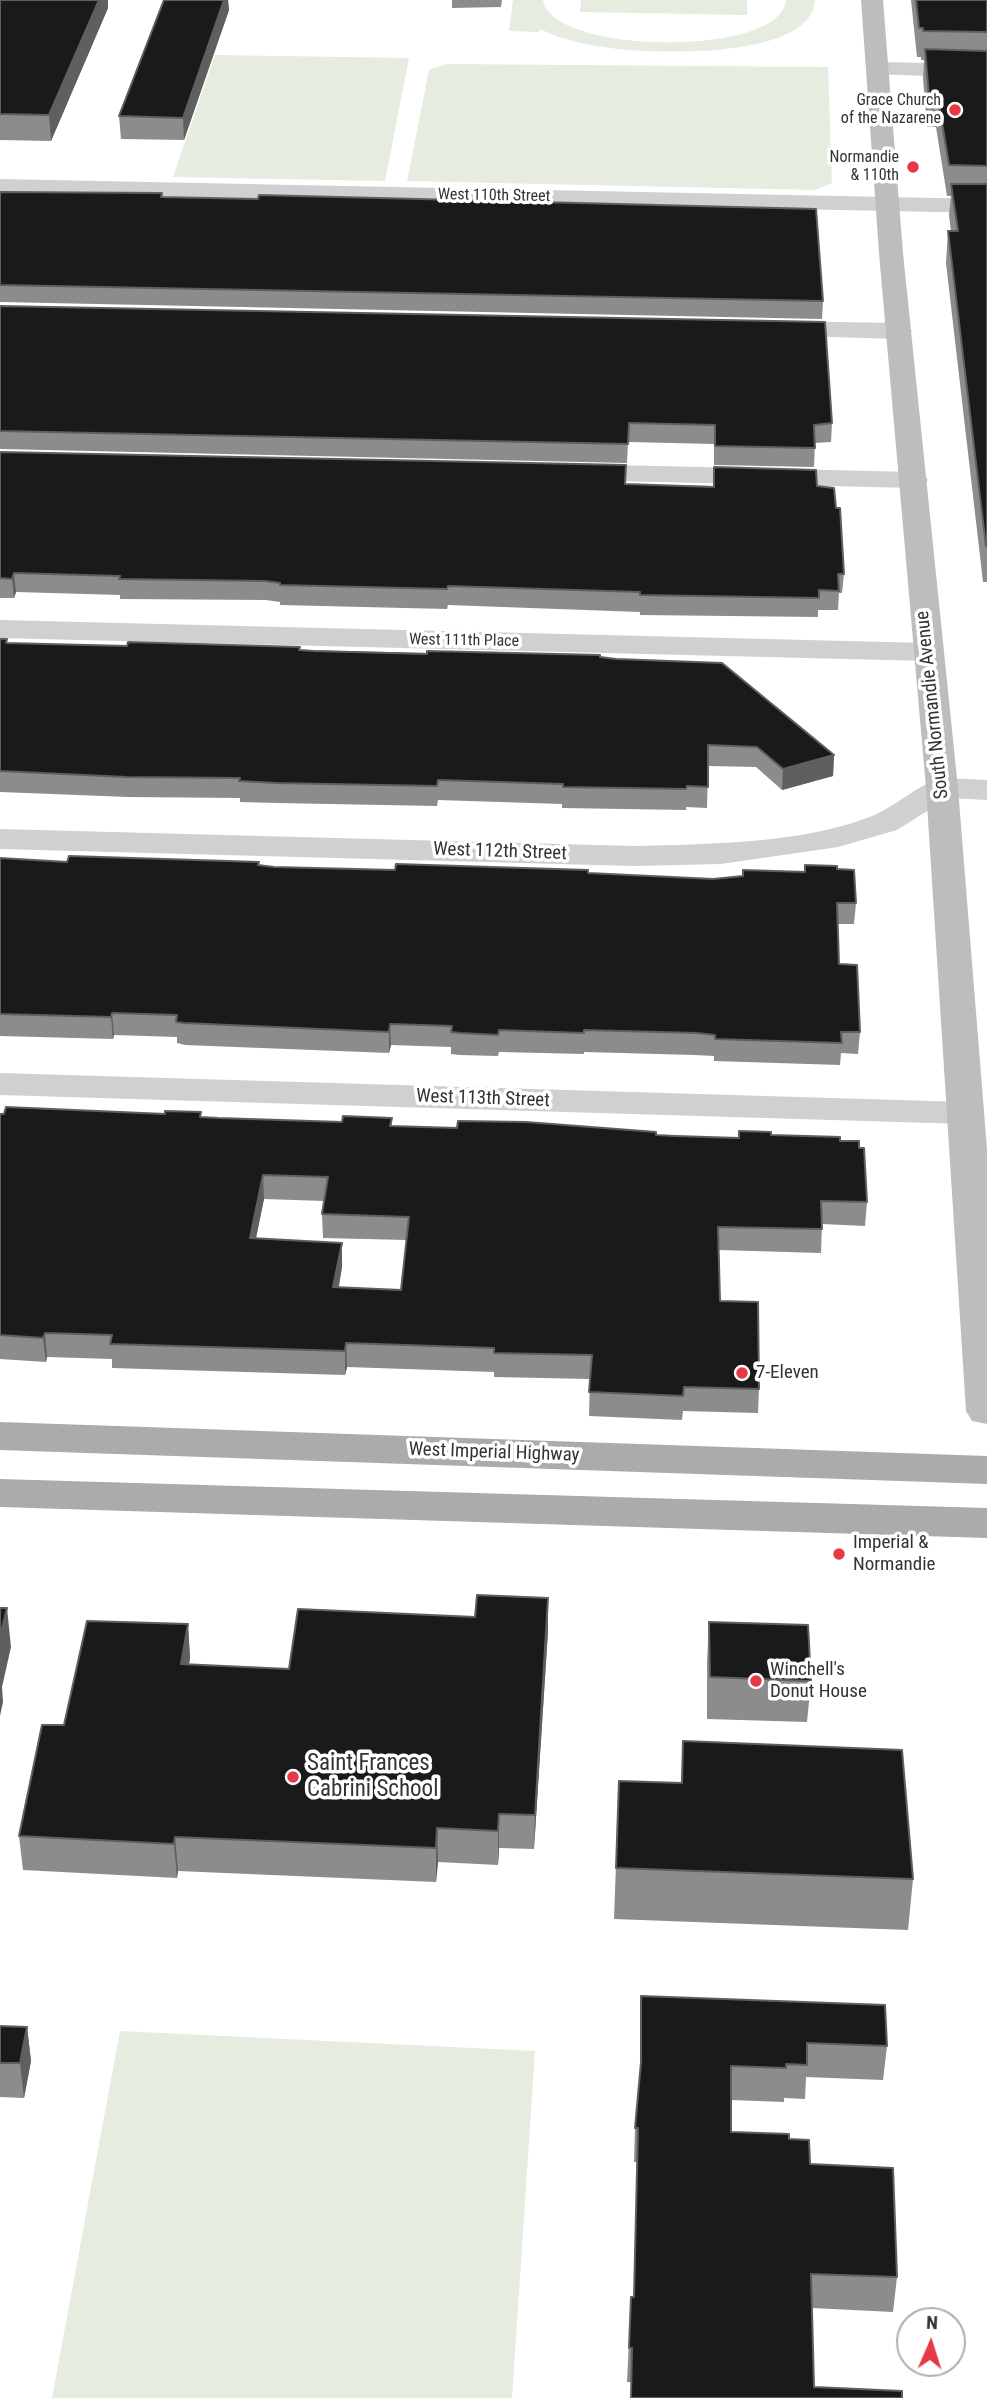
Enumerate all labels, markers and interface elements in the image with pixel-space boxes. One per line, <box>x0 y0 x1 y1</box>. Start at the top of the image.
place label: Grace Church of the Nazarene <box>841 91 941 129</box>
marker: Grace Church of the Nazarene <box>947 102 963 118</box>
place label: Normandie & 110th <box>830 148 899 186</box>
marker: Normandie & 110th <box>905 159 921 175</box>
street label: West 110th Street <box>438 185 550 207</box>
street label: South Normandie Avenue <box>912 610 954 800</box>
street label: West 111th Place <box>409 630 519 652</box>
street label: West 112th Street <box>433 838 567 866</box>
street label: West 113th Street <box>416 1085 550 1113</box>
place label: 7-Eleven <box>756 1362 819 1384</box>
marker: 7-Eleven <box>734 1365 750 1381</box>
street label: West Imperial Highway <box>408 1439 580 1467</box>
place label: Imperial & Normandie <box>853 1532 935 1576</box>
marker: Imperial & Normandie <box>831 1546 847 1562</box>
place label: Winchell's Donut House <box>770 1659 867 1703</box>
marker: Winchell's Donut House <box>748 1673 764 1689</box>
place label: Saint Frances Cabrini School <box>307 1750 438 1804</box>
marker: Saint Frances Cabrini School <box>285 1769 301 1785</box>
north arrow <box>896 2307 966 2377</box>
text: N <box>926 2311 938 2334</box>

